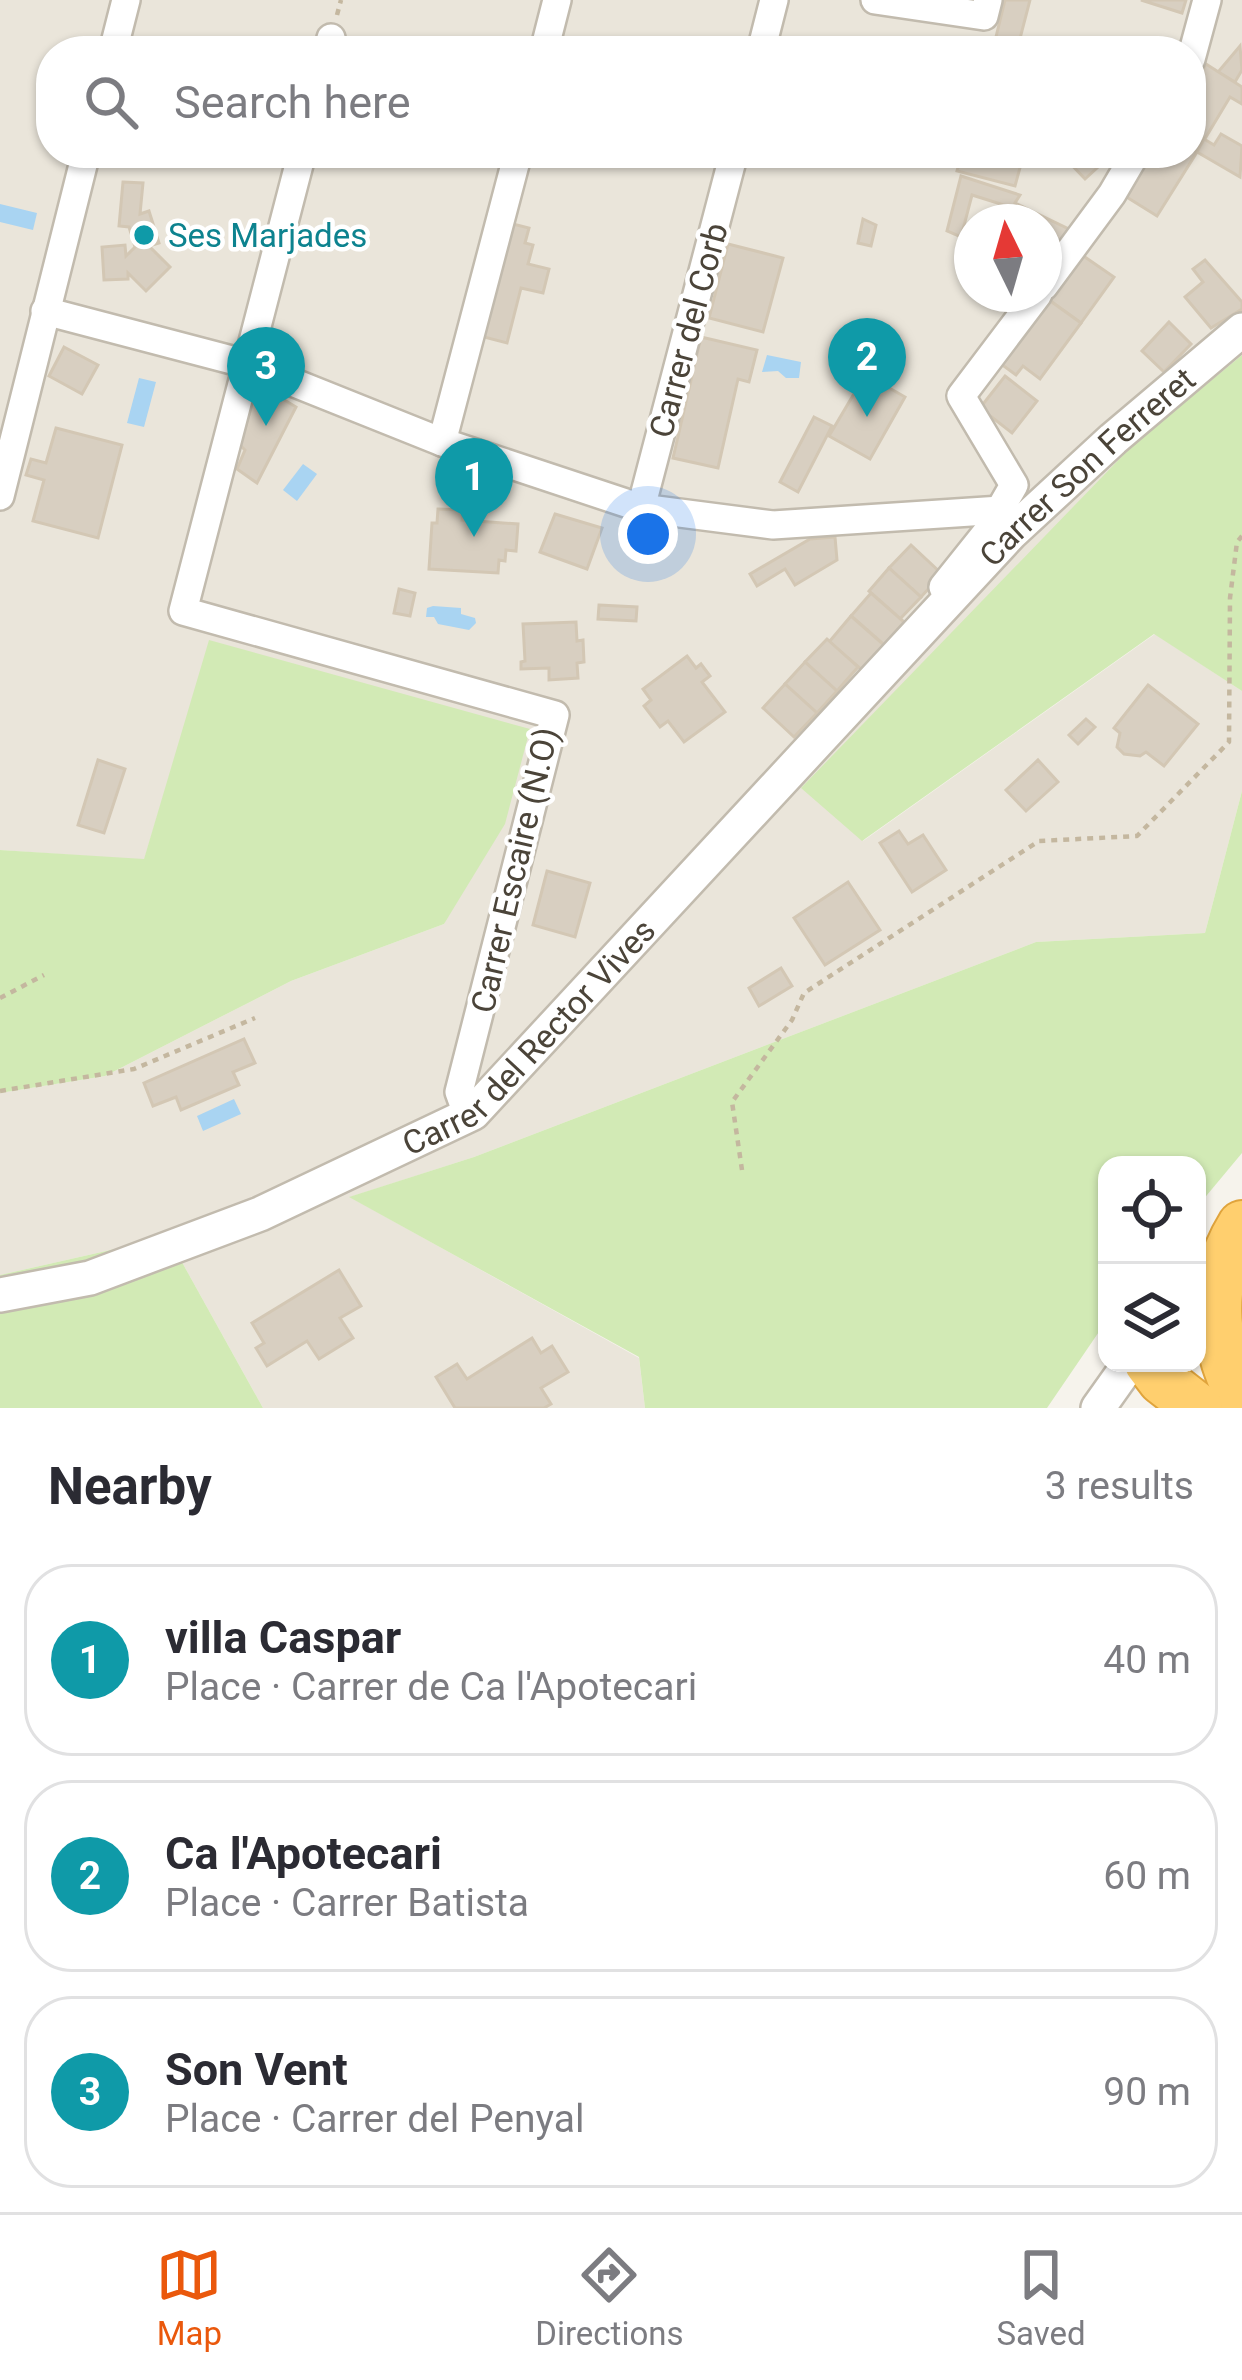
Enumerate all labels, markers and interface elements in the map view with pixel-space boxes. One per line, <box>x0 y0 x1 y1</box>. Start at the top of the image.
search box <box>36 36 1206 168</box>
icon: search <box>78 69 144 135</box>
text: Search here <box>174 76 411 129</box>
north arrow <box>954 204 1062 312</box>
place label: Ses Marjades <box>168 216 367 255</box>
street label: Carrer del Corb <box>641 218 736 442</box>
marker: Ses Marjades <box>131 222 157 248</box>
pin: 2 <box>828 318 906 417</box>
pin: 3 <box>227 327 305 426</box>
street label: Carrer Son Ferreret <box>971 359 1203 574</box>
pin: 1 <box>435 438 513 537</box>
your location <box>618 504 678 564</box>
street label: Carrer Escaire (N.O) <box>463 724 566 1017</box>
street label: Carrer del Rector Vives <box>396 911 663 1164</box>
map controls <box>1098 1156 1206 1372</box>
button: locate <box>1098 1156 1206 1264</box>
button: layers <box>1098 1264 1206 1372</box>
text: Nearby <box>48 1457 212 1516</box>
text: 3 results <box>1045 1463 1194 1509</box>
text: villa Caspar <box>165 1611 401 1664</box>
text: 1 <box>79 1637 101 1683</box>
text: 40 m <box>1103 1637 1191 1683</box>
text: Place · Carrer de Ca l'Apotecari <box>165 1664 697 1710</box>
text: Ca l'Apotecari <box>165 1827 442 1880</box>
text: 2 <box>79 1853 101 1899</box>
text: 60 m <box>1103 1853 1191 1899</box>
text: Place · Carrer Batista <box>165 1880 529 1926</box>
text: Son Vent <box>165 2043 348 2096</box>
text: 3 <box>79 2069 101 2115</box>
text: 90 m <box>1103 2069 1191 2115</box>
text: Place · Carrer del Penyal <box>165 2096 584 2142</box>
tab: Map <box>156 2242 222 2353</box>
tab: Directions <box>535 2242 684 2353</box>
tab: Saved <box>996 2242 1086 2353</box>

